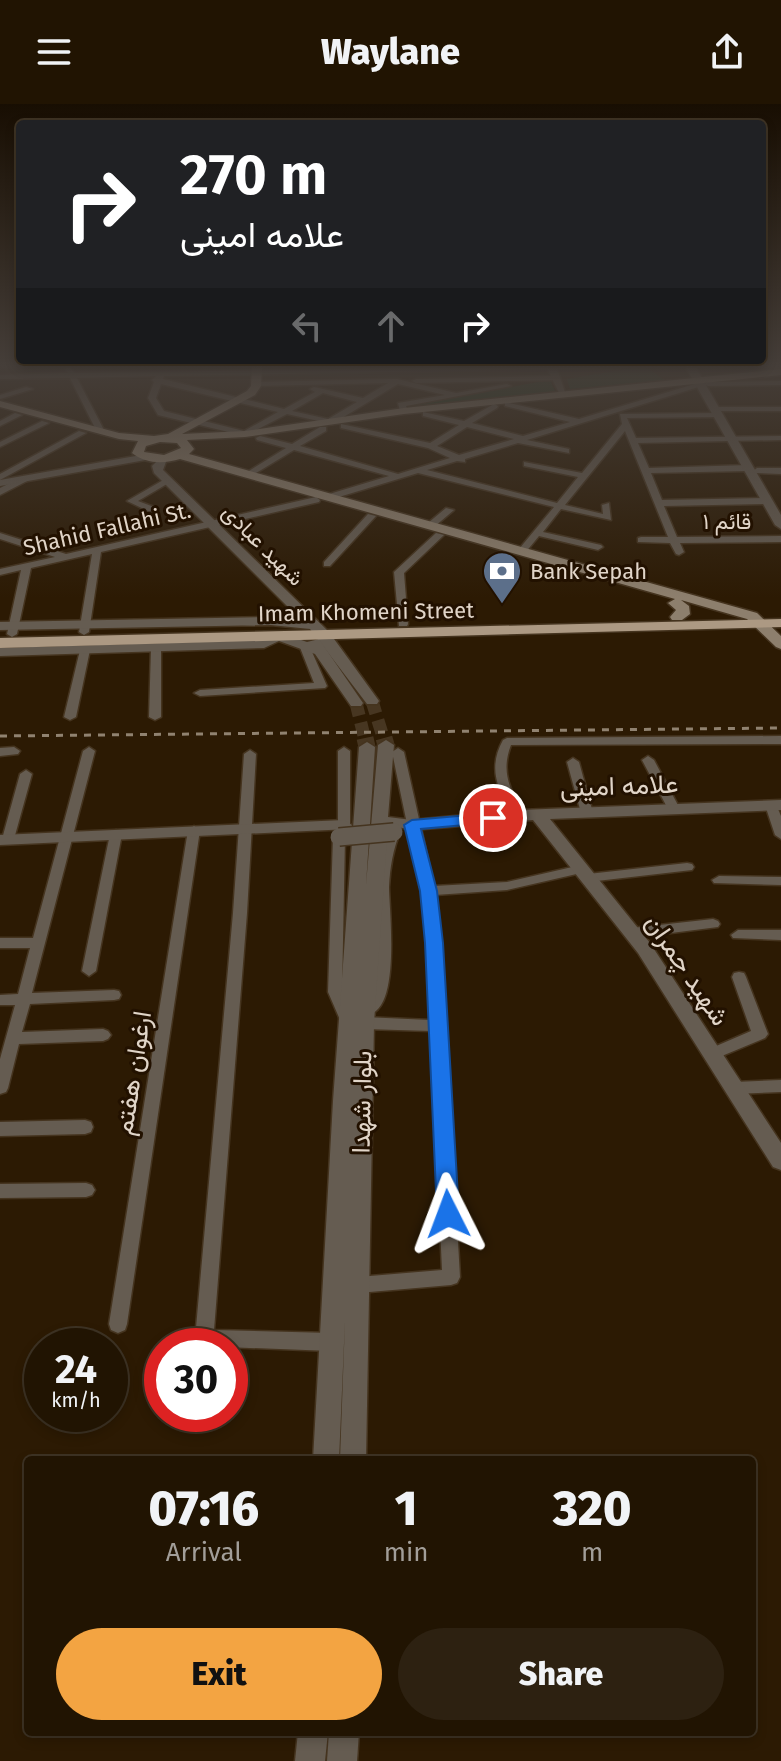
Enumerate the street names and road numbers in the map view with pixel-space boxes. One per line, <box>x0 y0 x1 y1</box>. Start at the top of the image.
street label: Shahid Fallahi St. <box>21 497 193 561</box>
street label: شهید عبادی <box>216 498 310 592</box>
street label: قائم ۱ <box>703 508 751 536</box>
street label: Imam Khomeni Street <box>258 597 474 627</box>
street label: علامه امینی <box>559 768 679 804</box>
street label: شهید چمران <box>637 908 736 1033</box>
street label: ارغوان هفتم <box>108 1009 159 1137</box>
street label: بلوار شهدا <box>346 1050 378 1154</box>

